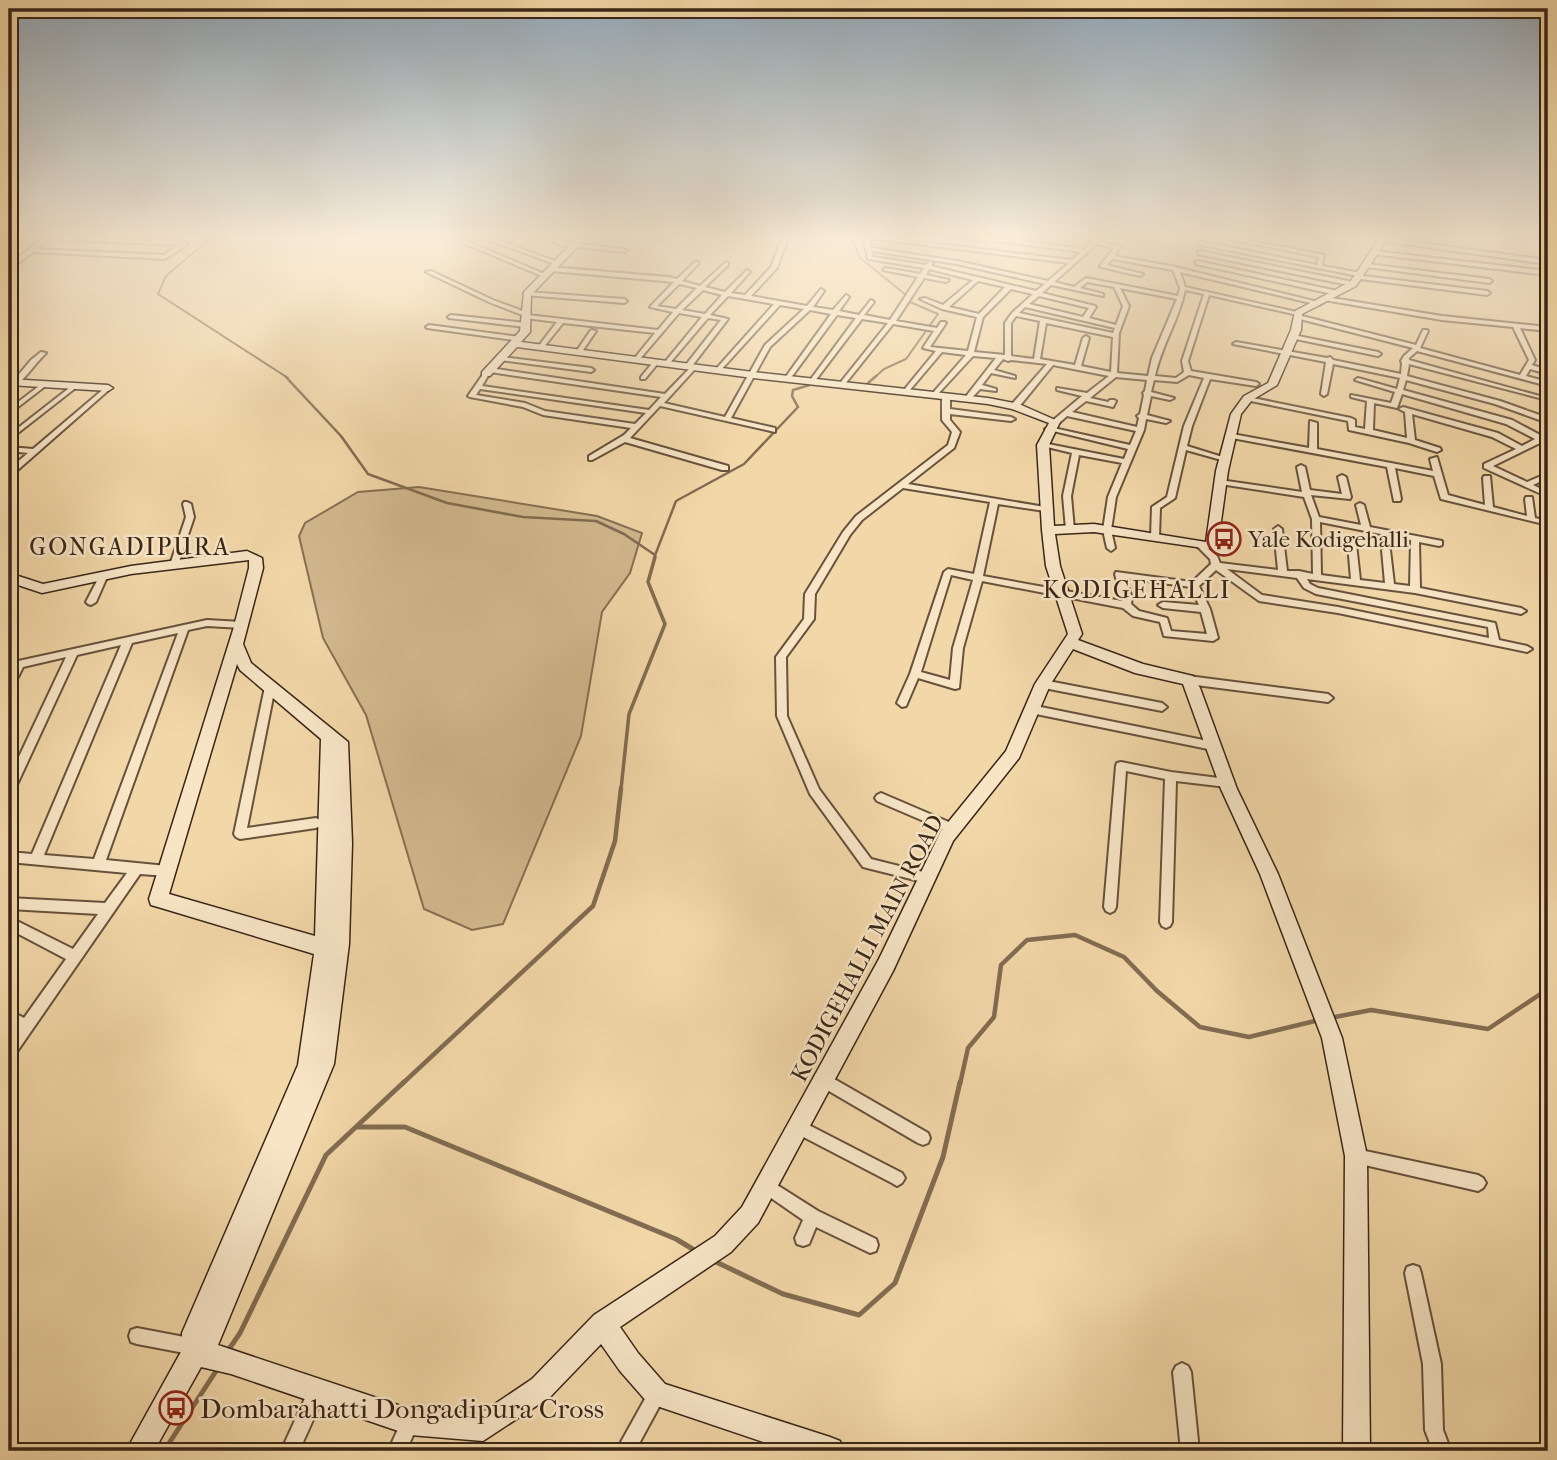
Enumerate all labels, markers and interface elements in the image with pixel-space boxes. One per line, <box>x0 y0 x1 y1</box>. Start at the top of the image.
bus stop icon: Yale Kodigehalli <box>1205 520 1243 558</box>
place label: Yale Kodigehalli <box>1247 526 1409 553</box>
district label: GONGADIPURA <box>29 533 231 561</box>
district label: KODIGEHALLI <box>1043 576 1231 604</box>
street label: KODIGEHALLI MAIN ROAD <box>786 810 949 1086</box>
bus stop icon: Dombarahatti Dongadipura Cross <box>157 1389 195 1427</box>
place label: Dombarahatti Dongadipura Cross <box>200 1392 604 1425</box>

